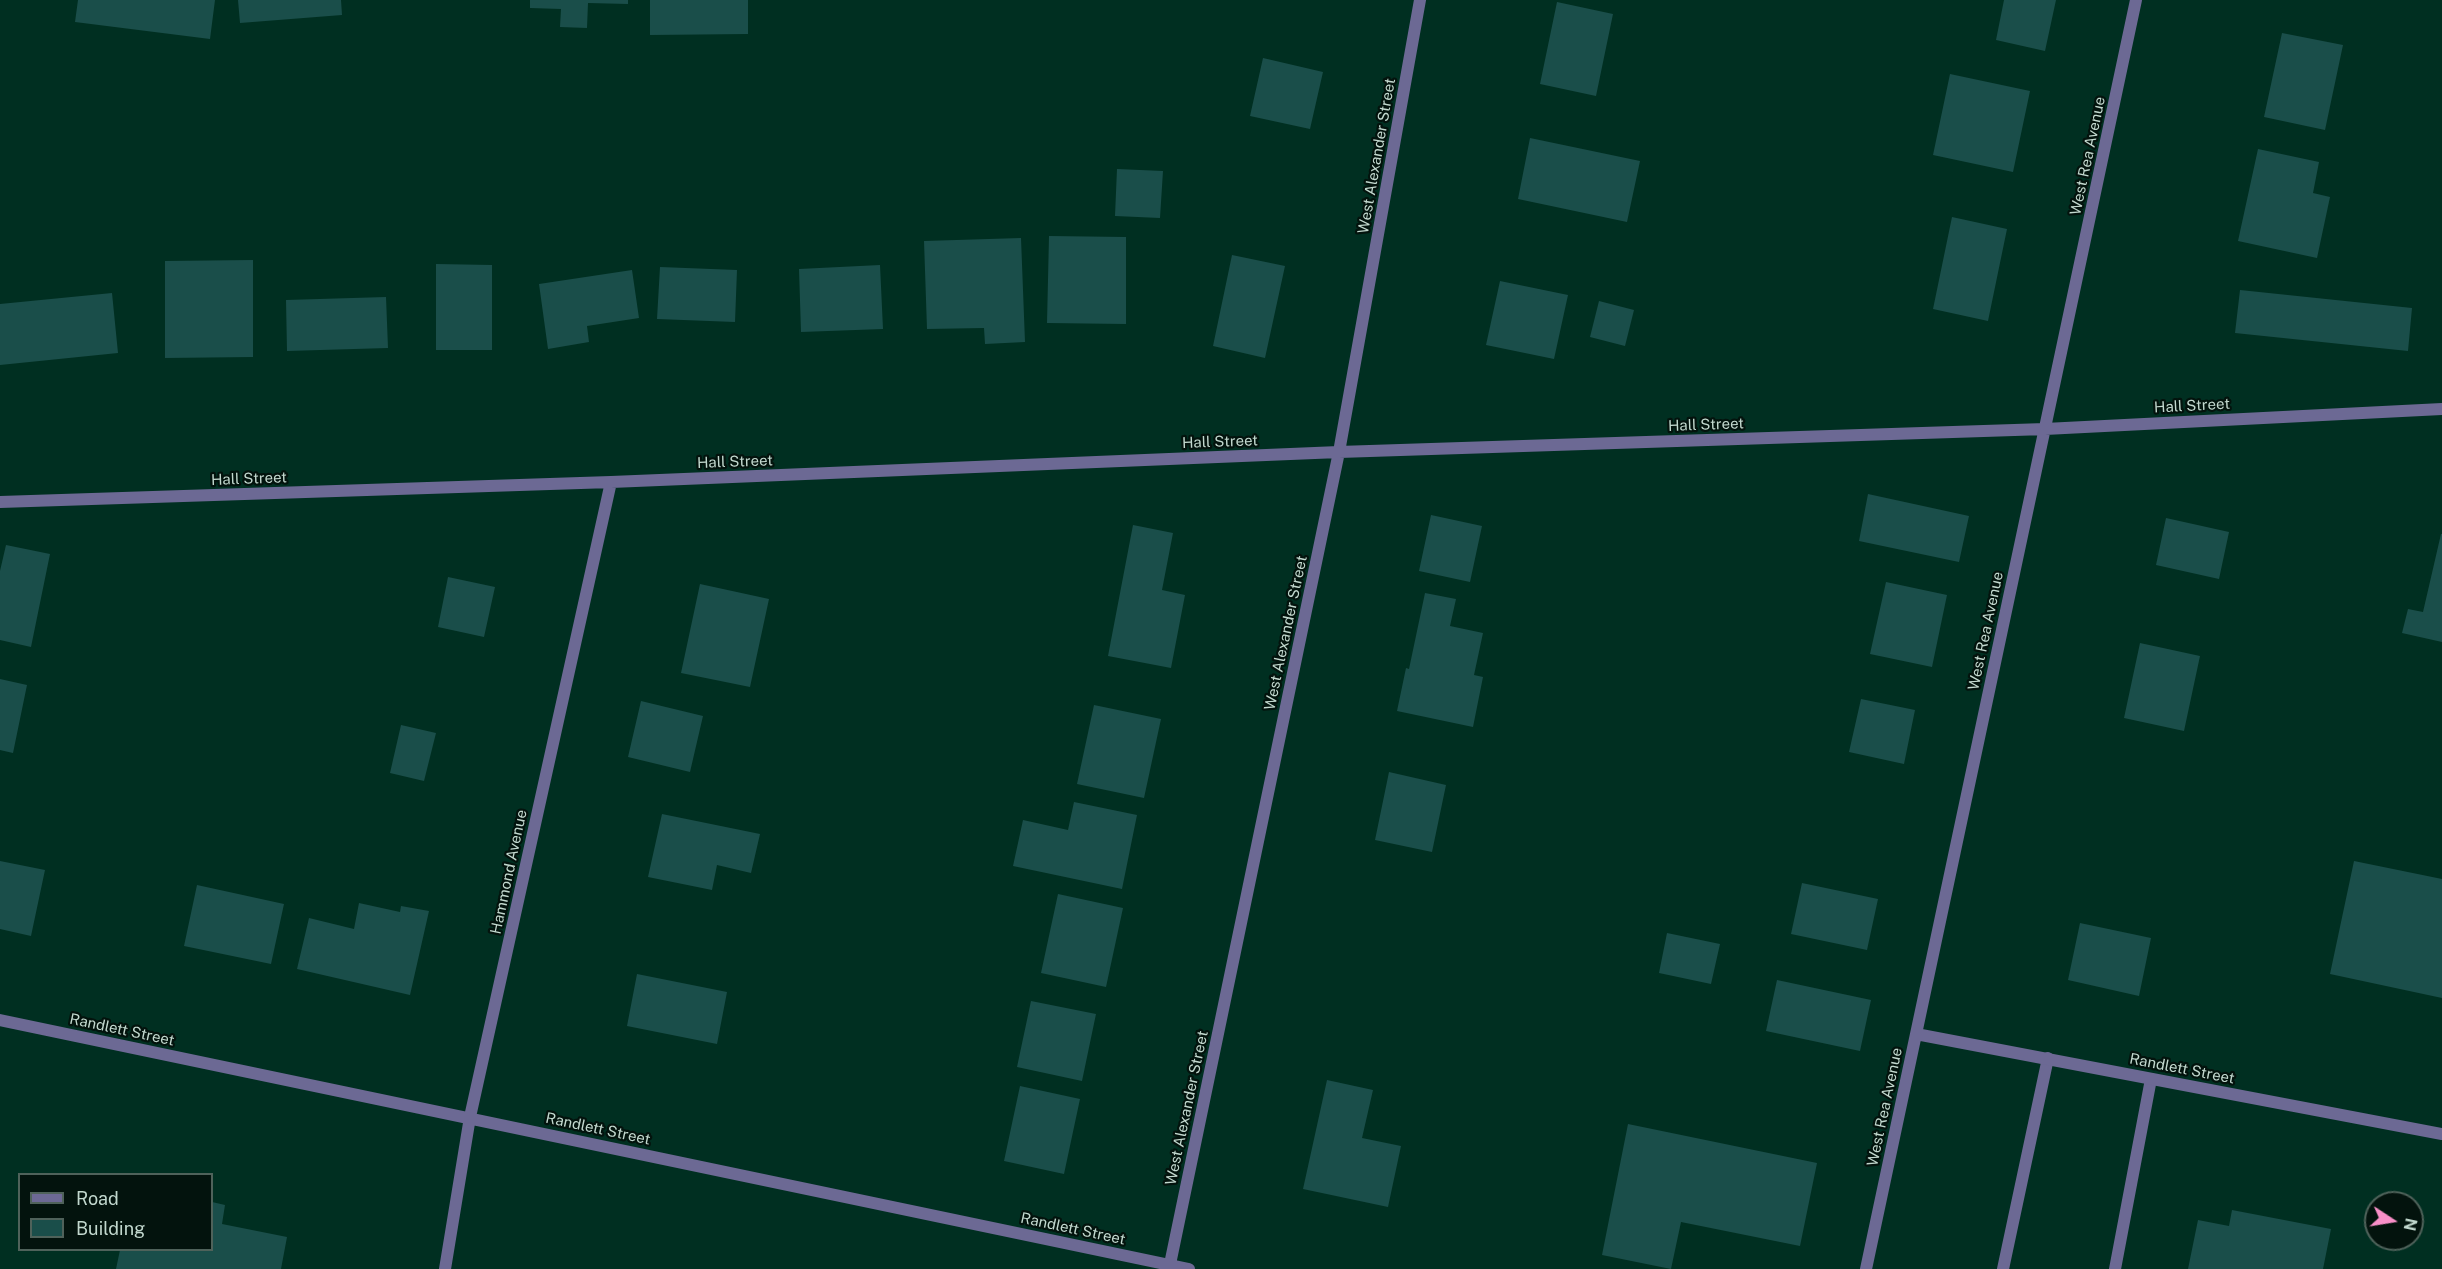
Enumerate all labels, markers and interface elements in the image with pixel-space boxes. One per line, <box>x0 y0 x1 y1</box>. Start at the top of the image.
street label: West Alexander Street <box>1354 77 1400 235</box>
street label: West Rea Avenue <box>2067 95 2109 217</box>
street label: Hall Street <box>2154 395 2230 417</box>
street label: Hall Street <box>1668 415 1744 435</box>
street label: Hall Street <box>1182 432 1258 452</box>
street label: Hall Street <box>697 452 773 472</box>
street label: Hall Street <box>211 469 287 489</box>
street label: West Alexander Street <box>1261 554 1311 712</box>
street label: West Rea Avenue <box>1965 570 2007 692</box>
street label: Hammond Avenue <box>487 808 531 936</box>
street label: Randlett Street <box>68 1010 176 1050</box>
street label: West Alexander Street <box>1162 1029 1212 1187</box>
street label: West Rea Avenue <box>1864 1046 1906 1168</box>
street label: Randlett Street <box>2128 1050 2236 1088</box>
street label: Randlett Street <box>544 1109 652 1149</box>
legend <box>18 1173 213 1251</box>
text: Road <box>76 1188 119 1209</box>
north arrow <box>2364 1191 2424 1251</box>
street label: Randlett Street <box>1019 1209 1127 1249</box>
text: N <box>2400 1216 2421 1233</box>
text: Building <box>76 1218 145 1239</box>

